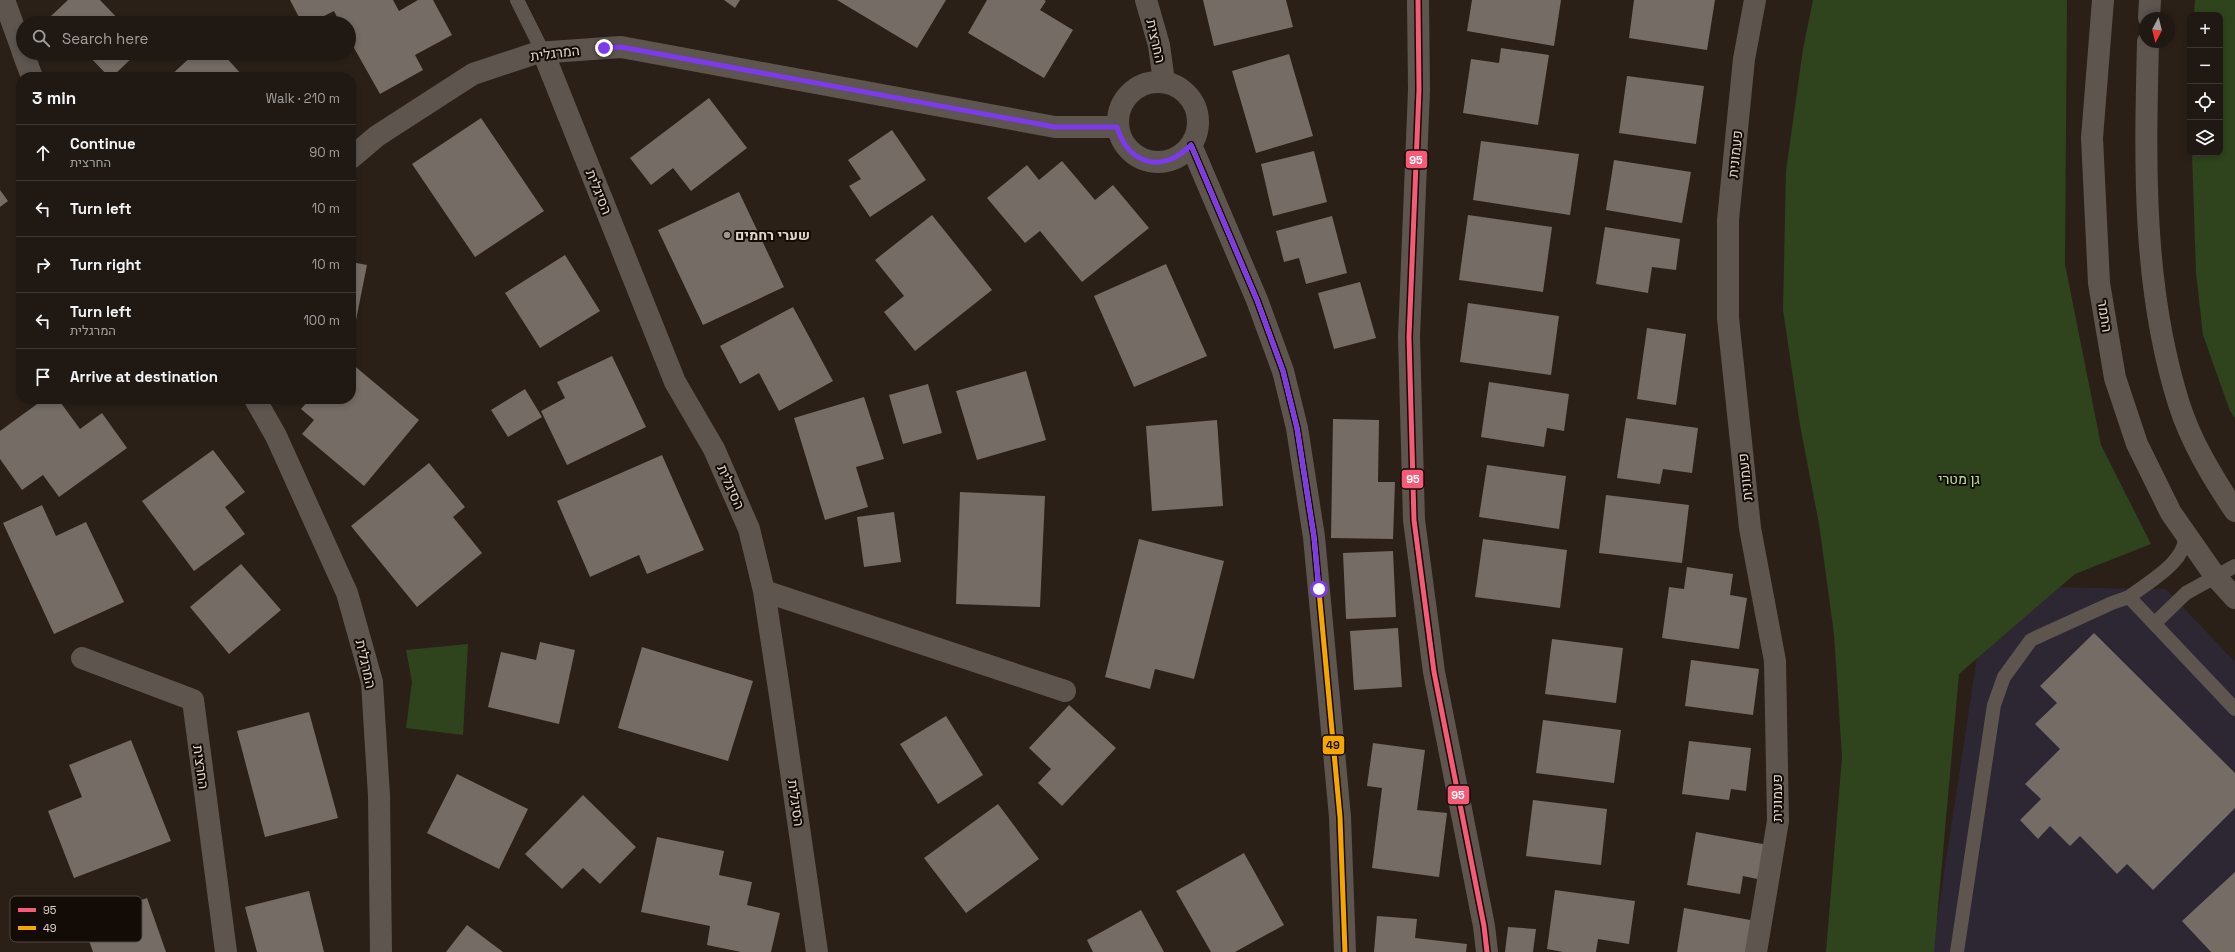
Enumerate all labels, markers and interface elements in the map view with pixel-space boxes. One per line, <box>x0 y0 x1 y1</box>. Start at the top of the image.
north arrow <box>2139 12 2175 48</box>
map controls <box>2187 12 2223 156</box>
button: + <box>2187 12 2223 48</box>
search box <box>16 16 356 60</box>
street label: החרצית <box>1142 17 1170 65</box>
icon: search <box>30 27 52 49</box>
text: Search here <box>62 29 148 48</box>
route end <box>595 39 613 57</box>
street label: המרגלית <box>529 41 581 65</box>
button: − <box>2187 48 2223 84</box>
button: locate <box>2187 84 2223 120</box>
text: 3 min <box>32 87 76 109</box>
text: Walk · 210 m <box>266 90 340 107</box>
button: layers <box>2187 120 2223 156</box>
street label: פעמונית <box>1724 129 1746 179</box>
text: Continue <box>70 134 136 153</box>
icon: ahead <box>32 142 54 164</box>
text: 90 m <box>309 144 340 161</box>
line badge: 95 <box>1405 150 1428 169</box>
text: 95 <box>1409 153 1423 167</box>
text: החרצית <box>70 154 111 171</box>
street label: הסיגלית <box>582 167 616 217</box>
icon: left <box>32 198 54 220</box>
text: Turn left <box>70 199 132 218</box>
text: 10 m <box>312 200 340 217</box>
place label: שערי רחמים <box>735 226 810 244</box>
marker: שערי רחמים <box>722 230 732 240</box>
icon: right <box>32 254 54 276</box>
text: Turn right <box>70 255 141 274</box>
text: 10 m <box>312 256 340 273</box>
street label: התמר <box>2094 298 2116 334</box>
text: Turn left <box>70 302 132 321</box>
icon: left <box>32 310 54 332</box>
text: 100 m <box>303 312 340 329</box>
text: המרגלית <box>70 322 116 339</box>
icon: arrive <box>32 366 54 388</box>
text: Arrive at destination <box>70 367 218 386</box>
street label: פעמונית <box>1734 452 1756 502</box>
street label: הסיגלית <box>713 462 749 512</box>
line badge: 95 <box>1401 469 1424 489</box>
park label: גן מטרי <box>1938 470 1980 488</box>
text: 95 <box>1406 472 1420 486</box>
route start <box>1310 580 1328 598</box>
street label: המרגלית <box>352 638 380 690</box>
line badge: 49 <box>1322 735 1345 755</box>
text: 49 <box>1326 738 1340 752</box>
street label: החרצית <box>189 744 213 790</box>
street label: פעמונית <box>1768 774 1786 822</box>
street label: הסיגלית <box>784 778 808 828</box>
line badge: 95 <box>1447 785 1470 805</box>
text: 95 <box>1451 788 1465 802</box>
legend <box>10 896 142 942</box>
text: 95 <box>43 903 57 917</box>
text: 49 <box>43 921 57 935</box>

